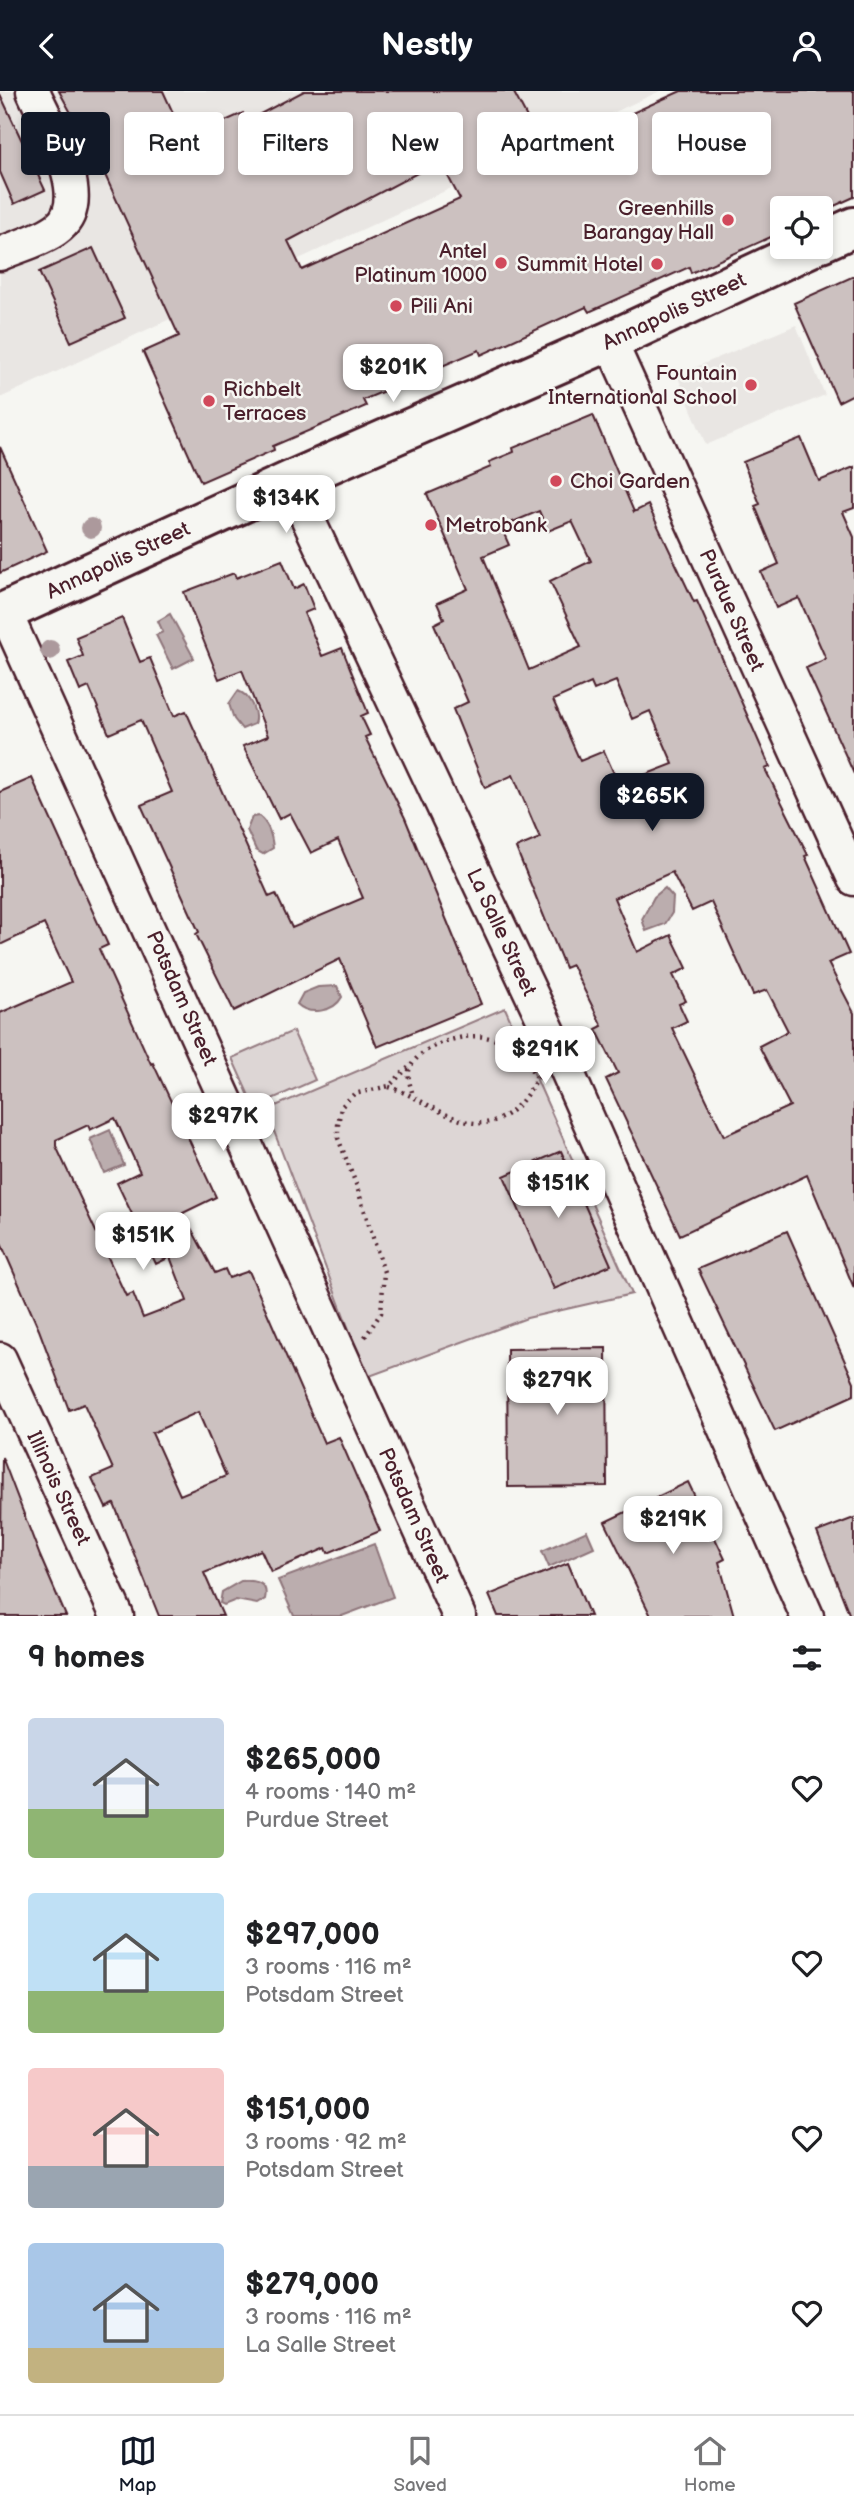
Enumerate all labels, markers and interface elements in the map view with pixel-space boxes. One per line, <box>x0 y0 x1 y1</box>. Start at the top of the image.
text: Nestly <box>381 26 473 65</box>
icon: back <box>28 27 66 65</box>
icon: person <box>788 27 826 65</box>
chip: Buy <box>21 112 110 175</box>
chip: Rent <box>124 112 224 175</box>
chip: Filters <box>238 112 353 175</box>
chip: New <box>367 112 463 175</box>
chip: Apartment <box>477 112 638 175</box>
chip: House <box>652 112 771 175</box>
place label: Greenhills Barangay Hall <box>582 196 714 245</box>
map controls <box>770 196 833 259</box>
button: locate <box>770 196 833 259</box>
marker: Greenhills Barangay Hall <box>720 212 736 228</box>
place label: Antel Platinum 1000 <box>354 239 487 288</box>
place label: Summit Hotel <box>517 252 643 277</box>
marker: Antel Platinum 1000 <box>493 255 509 271</box>
marker: Summit Hotel <box>649 256 665 272</box>
street label: Annapolis Street <box>598 267 750 356</box>
place label: Pili Ani <box>410 294 473 319</box>
marker: Pili Ani <box>388 298 404 314</box>
pin: $201K <box>344 345 442 404</box>
text: $201K <box>359 353 427 381</box>
place label: Fountain International School <box>548 361 737 410</box>
place label: Richbelt Terraces <box>223 377 307 426</box>
marker: Fountain International School <box>743 377 759 393</box>
marker: Richbelt Terraces <box>201 393 217 409</box>
place label: Choi Garden <box>570 469 690 494</box>
marker: Choi Garden <box>548 473 564 489</box>
pin: $134K <box>237 475 335 535</box>
text: $134K <box>252 484 320 512</box>
place label: Metrobank <box>445 513 548 538</box>
street label: Annapolis Street <box>42 516 194 605</box>
marker: Metrobank <box>423 517 439 533</box>
street label: Purdue Street <box>693 545 770 676</box>
pin: $265K <box>603 773 701 833</box>
text: $265K <box>616 782 688 810</box>
street label: La Salle Street <box>461 864 542 1000</box>
street label: Potsdam Street <box>141 927 223 1070</box>
pin: $291K <box>496 1027 594 1086</box>
text: $291K <box>511 1035 579 1063</box>
pin: $297K <box>174 1093 272 1153</box>
text: $297K <box>188 1102 258 1130</box>
pin: $151K <box>509 1161 607 1220</box>
text: $151K <box>526 1169 590 1197</box>
pin: $151K <box>94 1213 192 1272</box>
text: $151K <box>111 1221 175 1249</box>
pin: $279K <box>508 1357 606 1417</box>
text: $279K <box>522 1366 592 1394</box>
street label: Illinois Street <box>21 1427 96 1550</box>
street label: Potsdam Street <box>373 1444 455 1587</box>
pin: $219K <box>624 1497 722 1556</box>
text: $219K <box>639 1505 707 1533</box>
icon: filters <box>788 1639 826 1677</box>
text: 9 homes <box>28 1640 145 1676</box>
text: $265,000 <box>245 1742 381 1778</box>
icon: home <box>84 1746 168 1830</box>
icon: heart <box>788 1769 826 1807</box>
text: 4 rooms · 140 m² <box>245 1778 416 1806</box>
text: Purdue Street <box>245 1806 389 1834</box>
text: $297,000 <box>245 1917 380 1953</box>
icon: home <box>84 1921 168 2005</box>
icon: heart <box>788 1944 826 1982</box>
text: 3 rooms · 116 m² <box>245 1953 412 1981</box>
text: Potsdam Street <box>245 1981 404 2009</box>
text: $151,000 <box>245 2092 370 2128</box>
icon: home <box>84 2096 168 2180</box>
icon: heart <box>788 2119 826 2157</box>
text: 3 rooms · 92 m² <box>245 2128 407 2156</box>
text: Potsdam Street <box>245 2156 404 2184</box>
text: $279,000 <box>245 2267 379 2303</box>
icon: home <box>84 2271 168 2355</box>
icon: heart <box>788 2294 826 2332</box>
text: 3 rooms · 116 m² <box>245 2303 412 2331</box>
text: La Salle Street <box>245 2331 396 2359</box>
tab: Map <box>118 2432 157 2497</box>
tab: Saved <box>394 2432 447 2497</box>
tab: Home <box>684 2432 736 2497</box>

